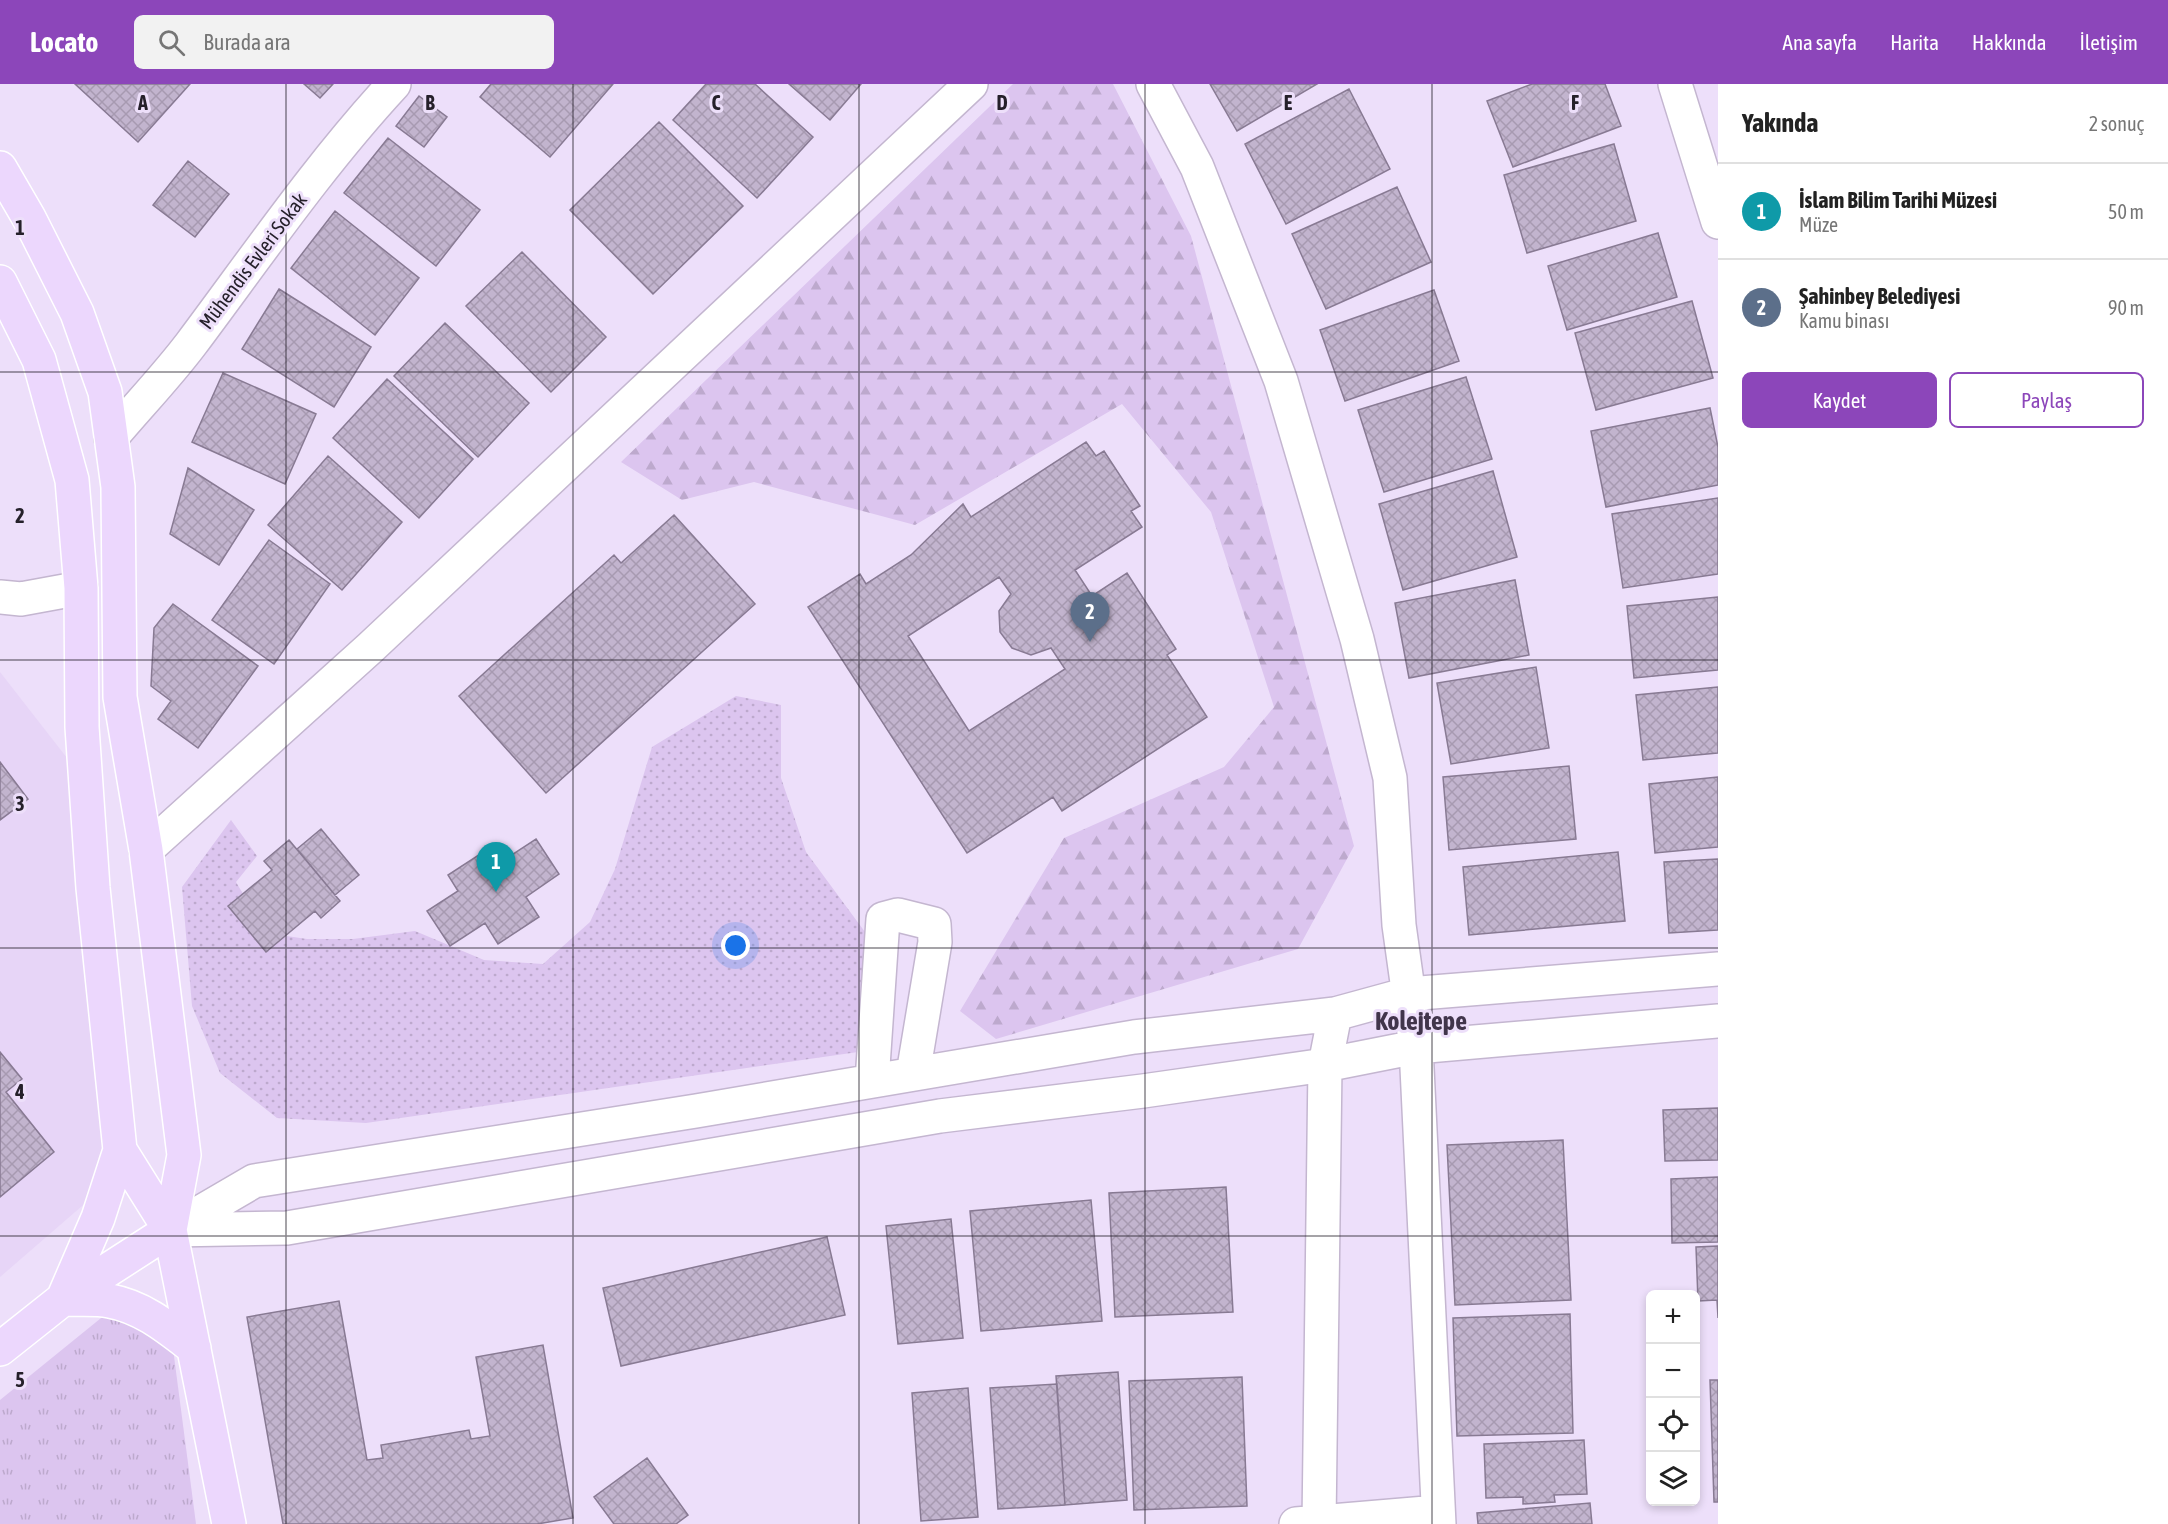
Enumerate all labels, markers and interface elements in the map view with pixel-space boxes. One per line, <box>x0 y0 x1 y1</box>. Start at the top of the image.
search box <box>134 15 554 69</box>
text: Locato <box>30 26 98 58</box>
icon: search <box>155 26 188 59</box>
text: Burada ara <box>203 29 291 55</box>
text: Ana sayfa <box>1783 30 1857 54</box>
text: Harita <box>1890 30 1939 54</box>
text: Hakkında <box>1972 30 2047 54</box>
text: İletişim <box>2080 30 2138 54</box>
text: A <box>137 91 148 114</box>
text: B <box>425 91 435 114</box>
text: C <box>712 91 721 114</box>
text: D <box>996 91 1008 114</box>
text: E <box>1284 91 1293 114</box>
text: F <box>1571 91 1579 114</box>
text: Yakında <box>1742 108 1818 138</box>
text: 2 sonuç <box>2089 112 2144 135</box>
text: İslam Bilim Tarihi Müzesi <box>1799 187 1997 213</box>
street label: Mühendis Evleri Sokak <box>194 188 311 333</box>
text: 1 <box>1757 200 1766 223</box>
text: 50 m <box>2108 200 2144 223</box>
text: Müze <box>1799 213 1838 236</box>
text: 1 <box>15 216 25 239</box>
text: Şahinbey Belediyesi <box>1799 283 1960 309</box>
text: 2 <box>1757 296 1766 319</box>
text: 90 m <box>2108 296 2144 319</box>
text: Kamu binası <box>1799 309 1889 332</box>
button: Kaydet <box>1742 372 1937 428</box>
button: Paylaş <box>1949 372 2144 428</box>
text: 2 <box>15 504 25 527</box>
pin: 2 <box>1070 592 1110 642</box>
text: 3 <box>15 792 25 815</box>
pin: 1 <box>476 842 516 892</box>
your location <box>721 931 750 960</box>
district label: Kolejtepe <box>1375 1006 1467 1036</box>
text: 4 <box>14 1080 25 1103</box>
map controls <box>1646 1290 1700 1506</box>
button: + <box>1646 1290 1700 1344</box>
button: − <box>1646 1344 1700 1398</box>
text: 5 <box>15 1368 25 1391</box>
button: locate <box>1646 1398 1700 1452</box>
button: layers <box>1646 1452 1700 1506</box>

